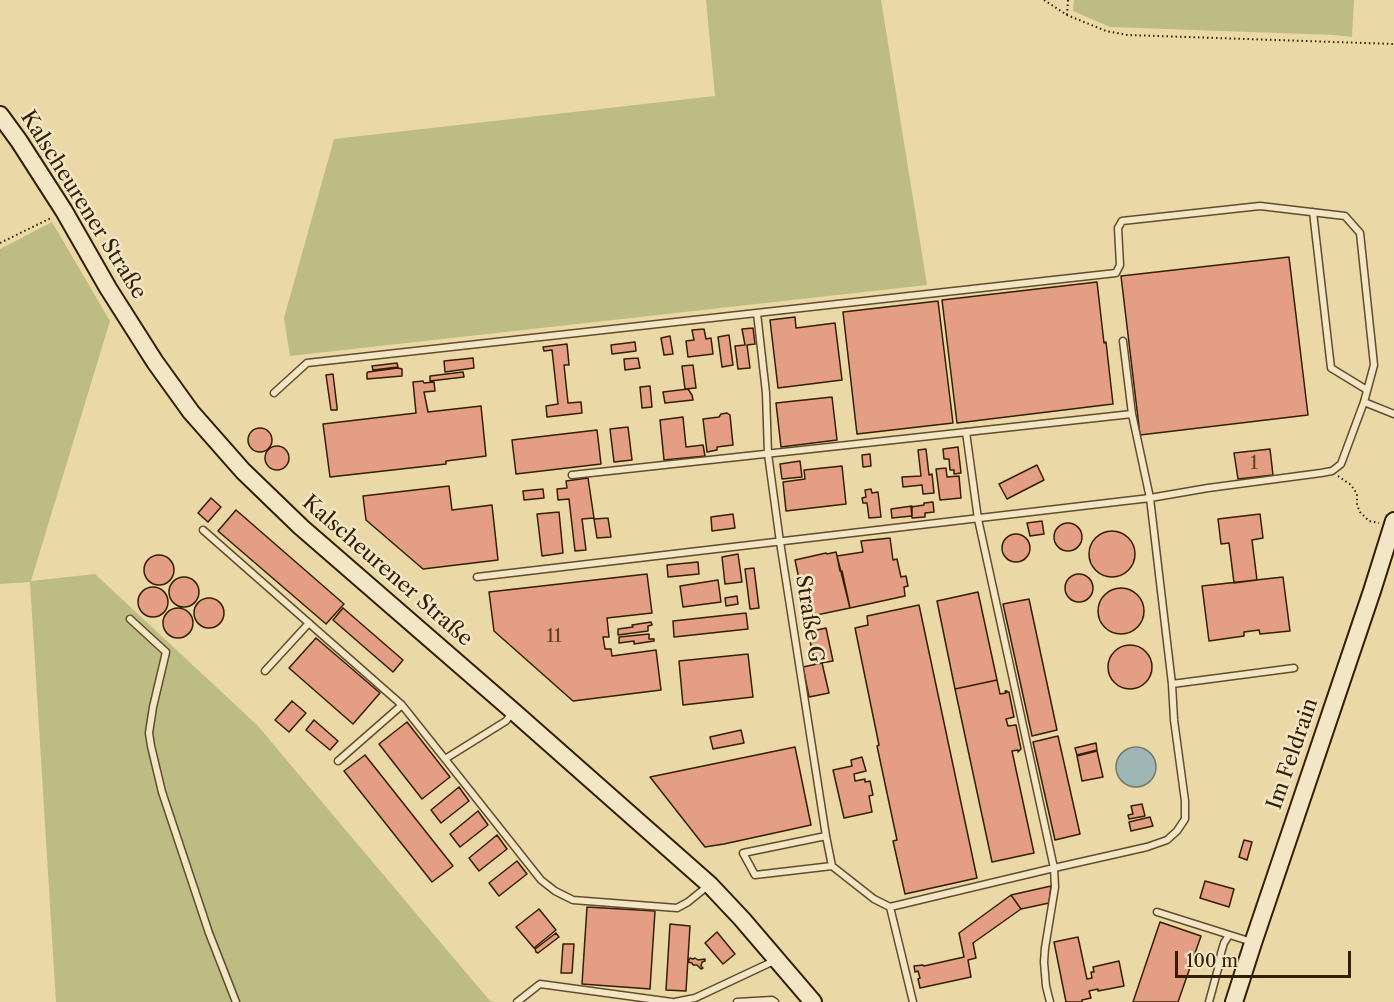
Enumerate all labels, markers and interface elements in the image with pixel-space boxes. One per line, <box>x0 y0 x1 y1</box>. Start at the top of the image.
street label: Kalscheurener Straße <box>15 106 151 304</box>
house number: 1 <box>1250 453 1258 475</box>
street label: Kalscheurener Straße <box>297 490 477 652</box>
street label: Straße G <box>790 573 828 665</box>
house number: 11 <box>546 626 562 648</box>
street label: Im Feldrain <box>1262 695 1324 813</box>
scale bar <box>1178 939 1354 977</box>
text: 100 m <box>1186 950 1238 972</box>

